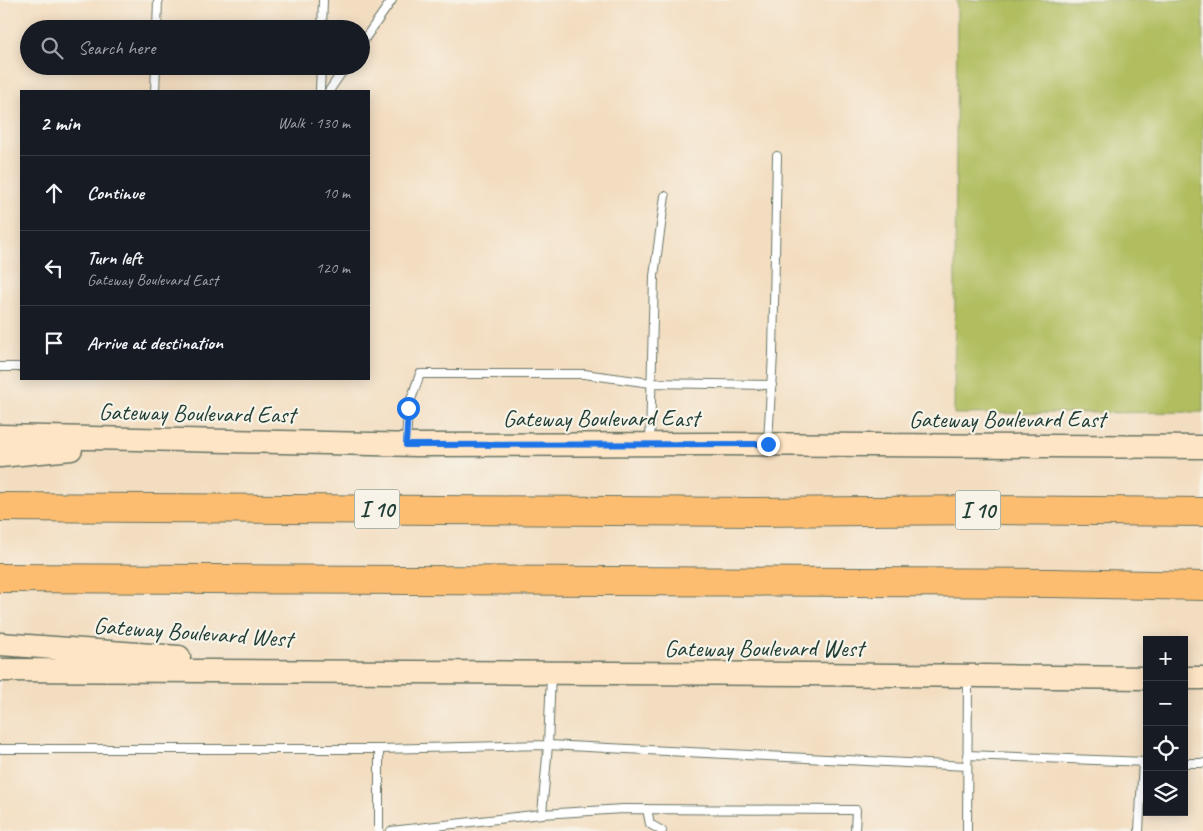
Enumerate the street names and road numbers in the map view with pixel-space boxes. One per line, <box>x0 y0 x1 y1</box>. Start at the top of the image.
street label: Gateway Boulevard East <box>98 396 299 430</box>
street label: Gateway Boulevard East <box>503 403 702 433</box>
street label: Gateway Boulevard East <box>909 404 1108 434</box>
road number: I 10 <box>354 489 400 528</box>
road number: I 10 <box>956 490 1000 530</box>
street label: Gateway Boulevard West <box>93 610 297 654</box>
street label: Gateway Boulevard West <box>664 633 867 663</box>

